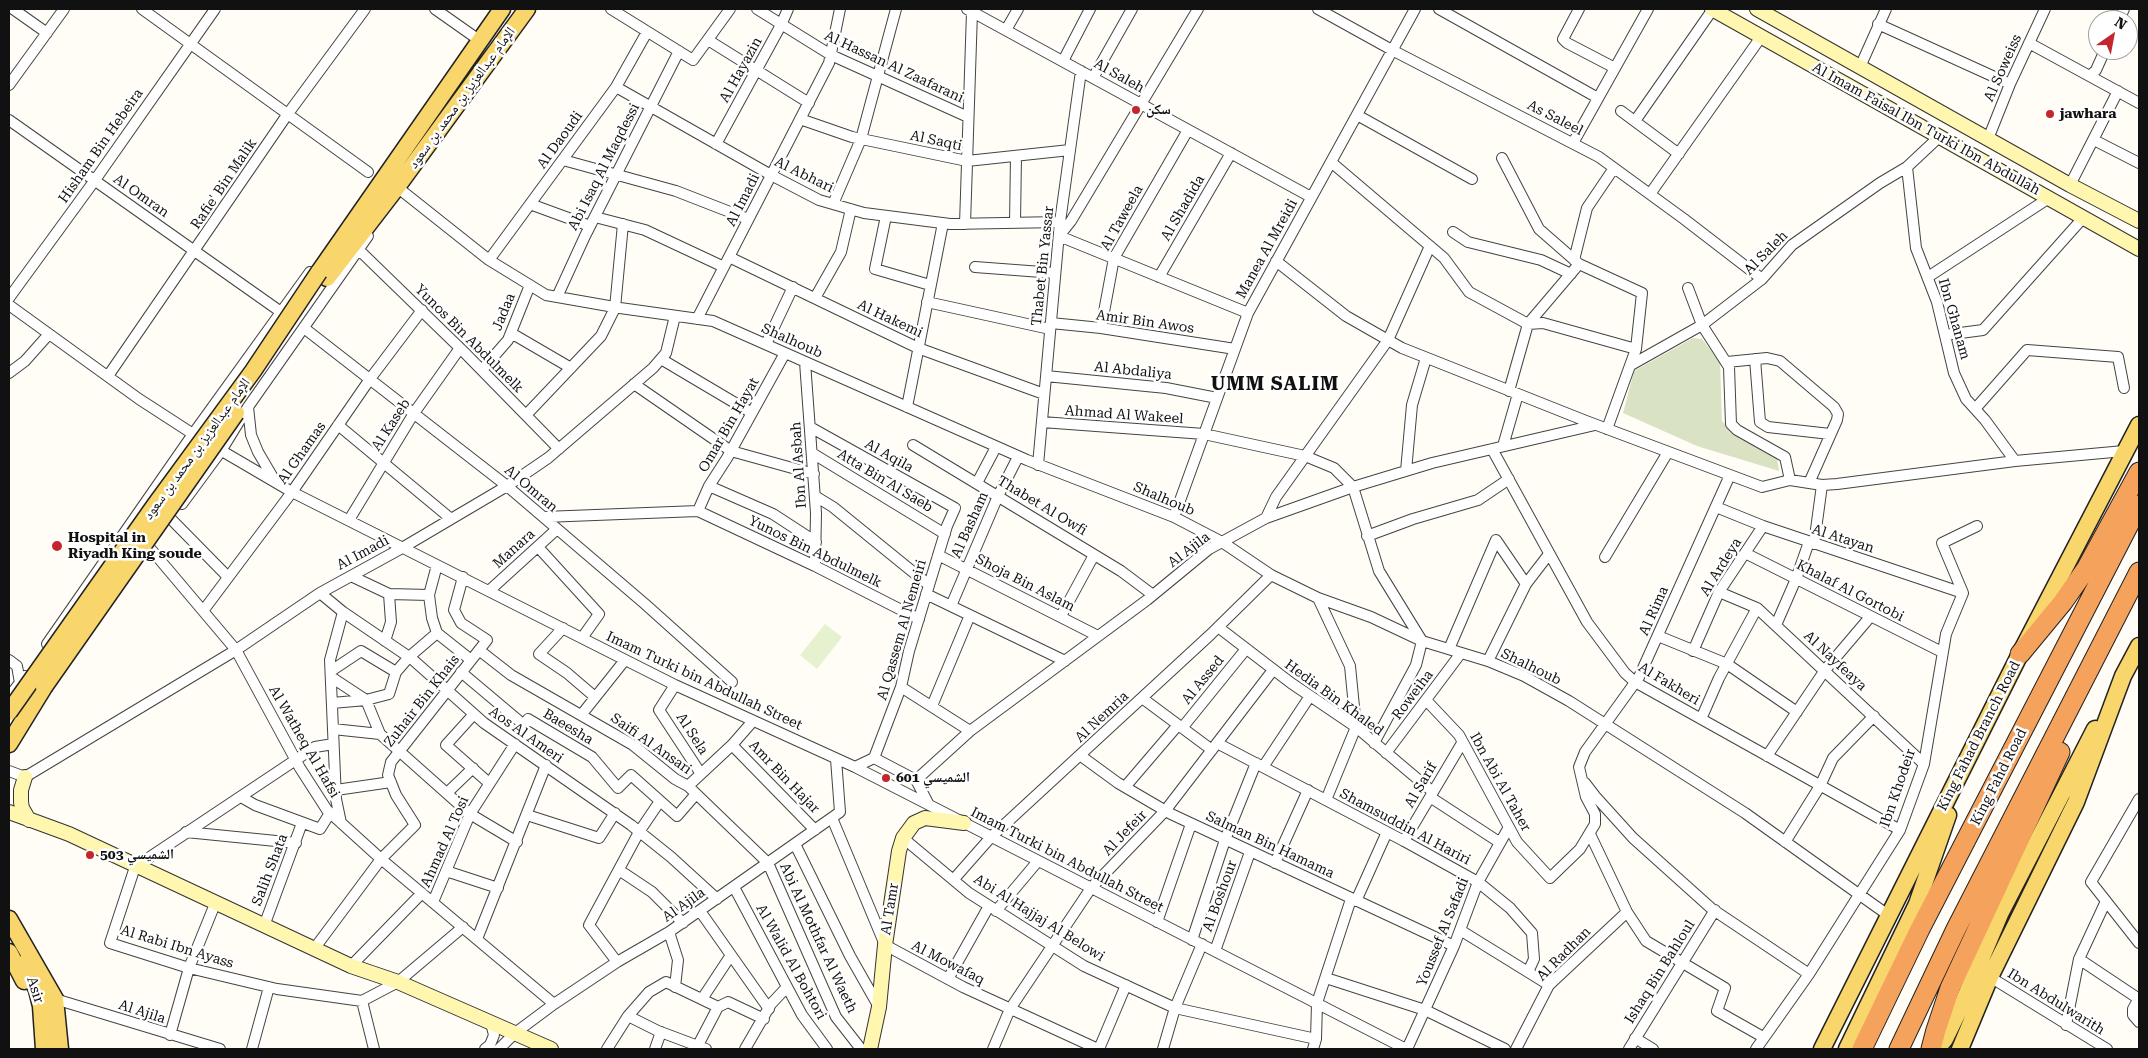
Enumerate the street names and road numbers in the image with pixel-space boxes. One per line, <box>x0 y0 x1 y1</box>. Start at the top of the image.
street label: الإمام عبدالعزيز بن محمد بن سعود <box>405 24 519 172</box>
street label: Al Hassan Al Zaafarani <box>822 27 966 107</box>
street label: Al Soweiss <box>1981 32 2025 104</box>
street label: Al Hayazin <box>716 34 766 106</box>
street label: Al Saleh <box>1091 55 1147 97</box>
street label: Al Imam Faisal Ibn Turki Ibn Abdullah <box>1809 59 2043 199</box>
street label: Hisham Bin Hebeira <box>55 86 147 206</box>
street label: As Saleel <box>1524 97 1586 139</box>
street label: Abi Isaq Al Maqdessi <box>565 101 643 233</box>
street label: Al Daoudi <box>534 108 586 172</box>
street label: Al Saqti <box>908 127 964 155</box>
street label: Rafie' Bin Malik <box>187 135 261 233</box>
street label: Al Abhari <box>772 153 836 197</box>
street label: Al Omran <box>110 171 172 221</box>
street label: Al Imadi <box>723 171 763 229</box>
street label: Al Shadida <box>1157 172 1209 244</box>
street label: Al Taweela <box>1097 182 1147 254</box>
street label: Manea Al Mreidi <box>1233 196 1301 302</box>
street label: Thabet Bin Yassar <box>1028 205 1058 327</box>
street label: Al Saleh <box>1741 228 1791 278</box>
street label: Ibn Ghanam <box>1934 276 1974 362</box>
street label: Yunos Bin Abdulmelk <box>411 281 527 397</box>
street label: Jadaa <box>489 291 519 333</box>
street label: Al Hakemi <box>855 297 925 341</box>
street label: Amir Bin Awos <box>1095 307 1195 337</box>
street label: Shalhoub <box>759 320 825 362</box>
street label: Al Abdaliya <box>1093 359 1173 383</box>
street label: الإمام عبدالعزيز بن محمد بن سعود <box>140 375 254 523</box>
street label: Omar Bin Hayat <box>695 375 763 475</box>
street label: Al Kaseb <box>368 396 414 454</box>
street label: Ahmad Al Wakeel <box>1064 402 1184 428</box>
street label: Al Ghamas <box>274 419 330 487</box>
street label: Ibn Al Asbah <box>788 421 810 509</box>
street label: Al Aqila <box>862 436 916 476</box>
street label: Atta Bin Al Saeb <box>834 446 936 516</box>
street label: Al Omran <box>501 462 561 516</box>
street label: Thabet Al Owfi <box>994 473 1090 539</box>
street label: Shalhoub <box>1131 479 1197 519</box>
street label: Al Basham <box>948 489 992 561</box>
street label: Yunos Bin Abdulmelk <box>746 512 884 592</box>
street label: Al Atayan <box>1810 521 1876 557</box>
street label: Manara <box>490 526 538 572</box>
street label: Al Ajila <box>1165 529 1213 571</box>
street label: Al Imadi <box>334 532 392 574</box>
street label: Al Ardeya <box>1697 535 1745 599</box>
street label: Shoja Bin Aslam <box>973 551 1077 615</box>
street label: Khalaf Al Gortobi <box>1793 557 1907 625</box>
street label: Al Qassem Al Nemeiri <box>874 558 930 702</box>
street label: Al Rima <box>1636 584 1672 638</box>
street label: Imam Turki bin Abdullah Street <box>603 628 805 734</box>
street label: Al Nayfeaya <box>1800 628 1870 694</box>
street label: Shalhoub <box>1498 645 1564 689</box>
street label: Zuhair Bin Khais <box>381 652 463 750</box>
street label: Al Assed <box>1178 652 1228 708</box>
street label: Hedia Bin Khaled <box>1281 656 1387 740</box>
street label: King Fahad Branch Road <box>1934 658 2024 814</box>
street label: Al Fakheri <box>1635 659 1703 709</box>
street label: Roweiha <box>1389 667 1437 723</box>
street label: Al Watheq Al Hafsi <box>265 683 343 801</box>
street label: Al Nemria <box>1072 688 1132 746</box>
street label: Aos Al Ameri <box>486 703 566 767</box>
street label: Baeesha <box>540 706 596 748</box>
street label: Saifi Al Ansari <box>607 710 695 778</box>
street label: Al Sela <box>672 710 712 758</box>
street label: King Fahd Road <box>1967 726 2031 828</box>
street label: Ibn Abi Al Taher <box>1466 730 1534 834</box>
street label: Amr Bin Hajar <box>745 737 823 817</box>
street label: Ibn Khodeir <box>1877 747 1919 829</box>
street label: Al Sarif <box>1401 759 1441 811</box>
street label: Shamsuddin Al Hariri <box>1337 785 1473 869</box>
street label: Ahmad Al Tosi <box>417 794 473 890</box>
street label: Imam Turki bin Abdullah Street <box>968 804 1166 916</box>
street label: Al Jefeir <box>1099 807 1151 859</box>
street label: Salman Bin Hamama <box>1203 808 1337 882</box>
street label: Salih Shata <box>249 832 291 908</box>
street label: Al Boshour <box>1199 858 1241 934</box>
street label: Abi Al Mothfar Al Waeth <box>776 860 860 1016</box>
street label: Abi Al Hajjaj Al Belowi <box>970 871 1108 965</box>
street label: Youssef Al Safadi <box>1413 875 1473 989</box>
street label: Al Tamr <box>878 882 902 936</box>
street label: Al Ajila <box>659 884 709 926</box>
street label: Al Walid Al Bohtori <box>752 901 830 1023</box>
street label: Ishaq Bin Bahloul <box>1621 917 1699 1027</box>
street label: Al Rabi Ibn Ayass <box>119 922 235 972</box>
street label: Al Radhan <box>1533 923 1595 985</box>
street label: Al Mowafaq <box>909 937 987 989</box>
street label: Ibn Abdulwarith <box>2004 965 2108 1039</box>
street label: Asir <box>23 975 47 1005</box>
street label: Al Ajila <box>116 997 168 1027</box>

